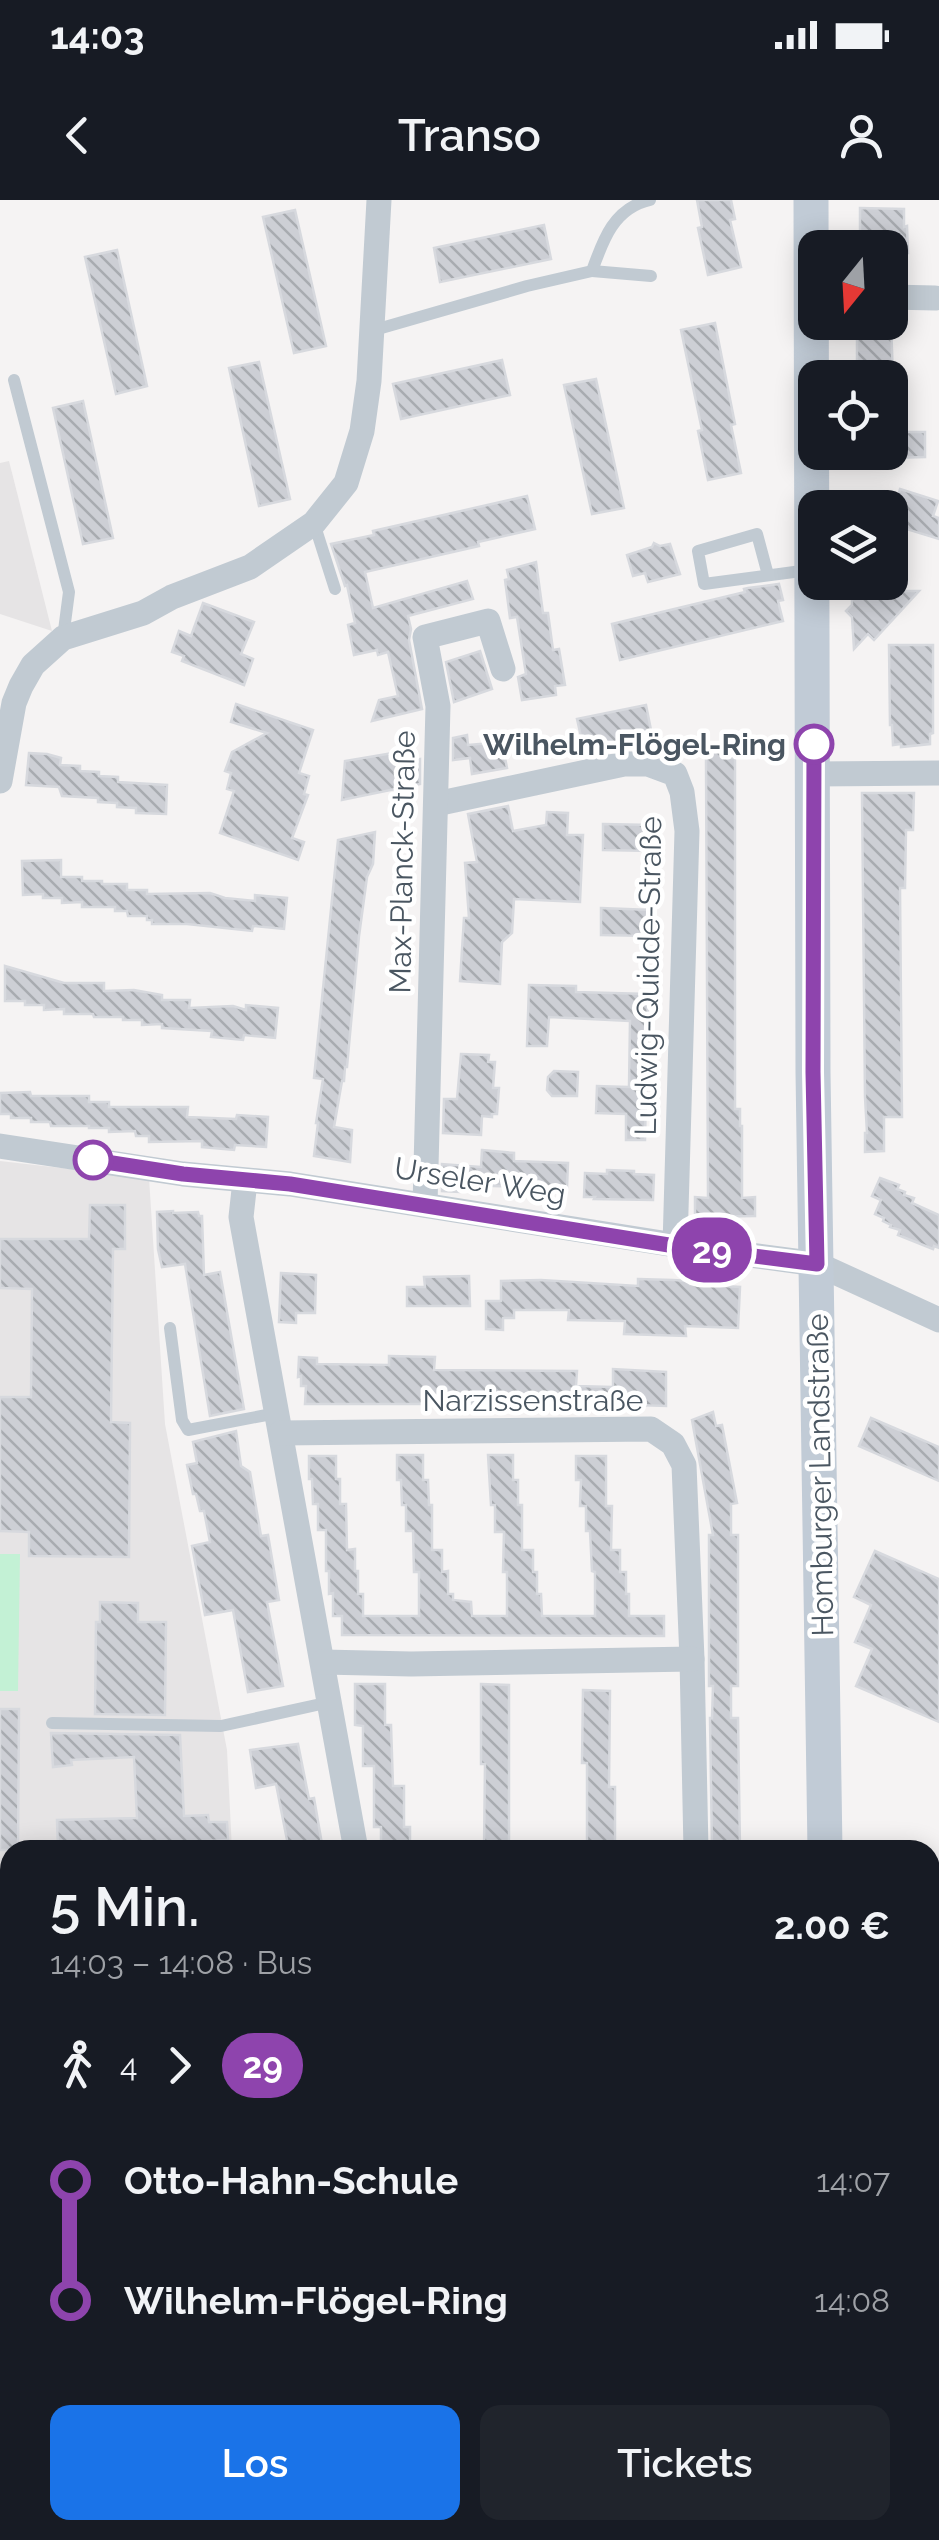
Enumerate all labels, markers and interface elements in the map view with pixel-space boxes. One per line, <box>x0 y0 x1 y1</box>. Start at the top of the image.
text: 14:03 <box>50 13 144 58</box>
icon: back <box>50 108 105 163</box>
icon: person <box>834 108 889 163</box>
text: Transo <box>398 109 541 162</box>
north arrow <box>798 230 908 340</box>
map controls <box>798 230 908 600</box>
button: locate <box>798 360 908 470</box>
button: layers <box>798 490 908 600</box>
marker: Wilhelm-Flögel-Ring <box>795 725 833 763</box>
place label: Wilhelm-Flögel-Ring <box>483 727 786 762</box>
street label: Max-Planck-Straße <box>382 730 422 994</box>
street label: Ludwig-Quidde-Straße <box>628 816 668 1136</box>
unlabelled marker <box>74 1141 112 1179</box>
street label: Urseler Weg <box>392 1150 568 1212</box>
line badge: 29 <box>667 1218 757 1282</box>
text: 29 <box>692 1230 732 1271</box>
street label: Homburger Landstraße <box>800 1313 840 1637</box>
street label: Narzissenstraße <box>423 1383 643 1418</box>
text: 5 Min. <box>50 1874 200 1939</box>
text: 2.00 € <box>774 1903 890 1948</box>
text: 14:03 – 14:08 · Bus <box>50 1944 312 1981</box>
icon: walk <box>50 2038 105 2093</box>
icon: forward <box>152 2038 207 2093</box>
text: 29 <box>242 2045 283 2086</box>
text: 4 <box>120 2047 137 2084</box>
text: Otto-Hahn-Schule <box>124 2158 458 2203</box>
text: 14:07 <box>816 2162 890 2199</box>
text: Wilhelm-Flögel-Ring <box>124 2278 508 2323</box>
text: 14:08 <box>814 2282 890 2319</box>
button: Los <box>50 2405 460 2520</box>
button: Tickets <box>480 2405 890 2520</box>

